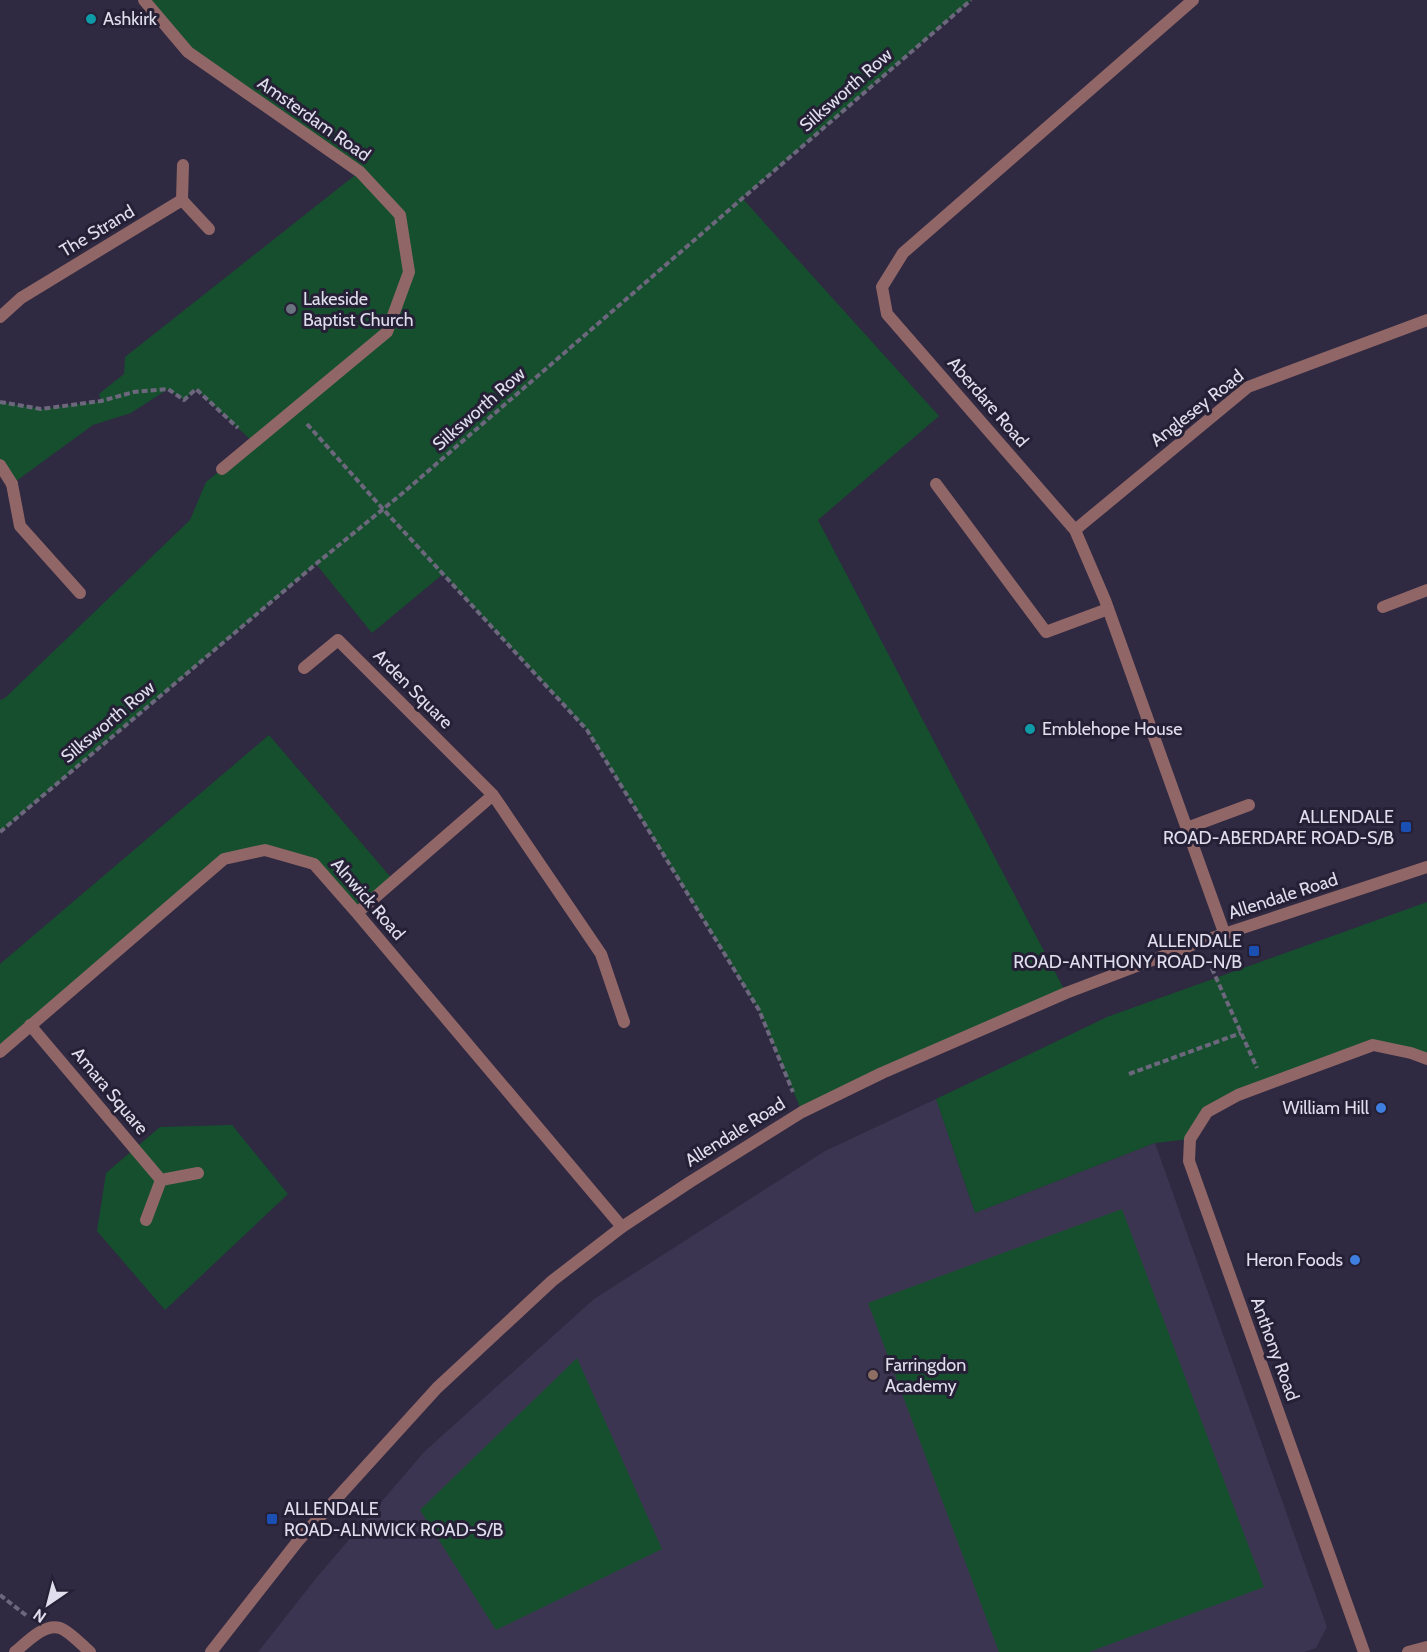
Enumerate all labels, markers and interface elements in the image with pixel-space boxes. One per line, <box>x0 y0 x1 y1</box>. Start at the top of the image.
place label: Ashkirk <box>103 8 158 30</box>
marker: Ashkirk <box>84 12 98 26</box>
street label: Silksworth Row <box>795 44 897 136</box>
street label: Amsterdam Road <box>253 72 375 166</box>
street label: The Strand <box>56 200 138 262</box>
place label: Lakeside Baptist Church <box>303 288 413 331</box>
marker: Lakeside Baptist Church <box>284 302 298 316</box>
street label: Aberdare Road <box>943 352 1033 452</box>
street label: Silksworth Row <box>428 363 530 455</box>
street label: Anglesey Road <box>1146 365 1248 451</box>
street label: Arden Square <box>369 645 457 733</box>
street label: Silksworth Row <box>57 676 159 768</box>
place label: Emblehope House <box>1042 718 1182 740</box>
marker: Emblehope House <box>1023 722 1037 736</box>
place label: ALLENDALE ROAD-ABERDARE ROAD-S/B <box>1163 806 1394 849</box>
marker: ALLENDALE ROAD-ABERDARE ROAD-S/B <box>1399 820 1413 834</box>
street label: Alnwick Road <box>326 854 410 944</box>
street label: Allendale Road <box>1226 868 1340 924</box>
place label: ALLENDALE ROAD-ANTHONY ROAD-N/B <box>1013 930 1242 973</box>
marker: ALLENDALE ROAD-ANTHONY ROAD-N/B <box>1247 944 1261 958</box>
street label: Amara Square <box>67 1043 153 1139</box>
street label: Allendale Road <box>681 1093 789 1171</box>
place label: William Hill <box>1283 1097 1370 1119</box>
marker: William Hill <box>1374 1101 1388 1115</box>
place label: Heron Foods <box>1246 1249 1343 1271</box>
marker: Heron Foods <box>1348 1253 1362 1267</box>
street label: Anthony Road <box>1246 1294 1304 1404</box>
place label: Farringdon Academy <box>885 1354 966 1397</box>
marker: Farringdon Academy <box>866 1368 880 1382</box>
place label: ALLENDALE ROAD-ALNWICK ROAD-S/B <box>284 1498 503 1541</box>
marker: ALLENDALE ROAD-ALNWICK ROAD-S/B <box>265 1512 279 1526</box>
north arrow <box>18 1574 78 1634</box>
text: N <box>30 1605 50 1627</box>

